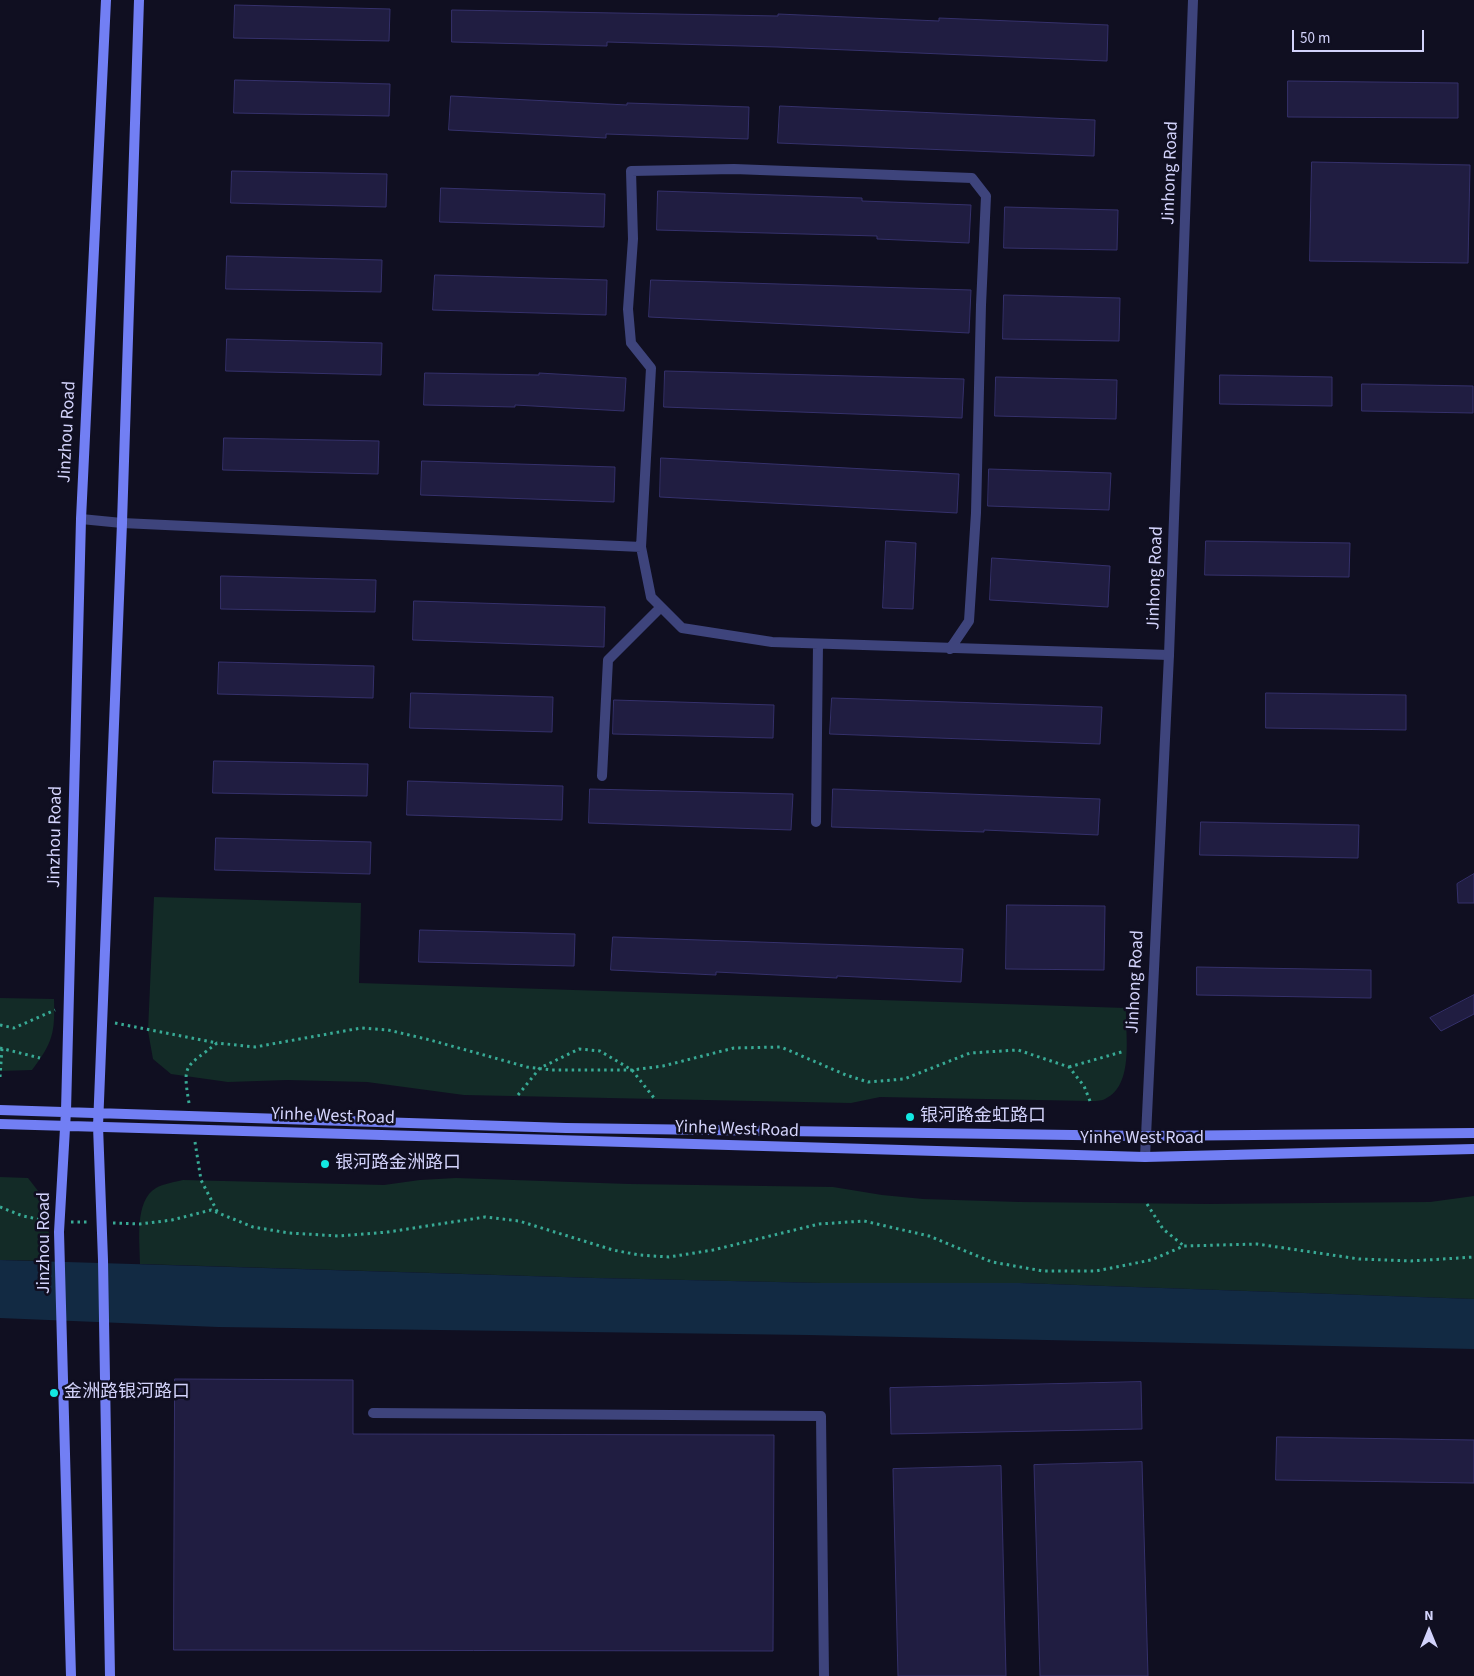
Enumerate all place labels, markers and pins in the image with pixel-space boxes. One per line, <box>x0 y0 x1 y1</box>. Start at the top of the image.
place label: 银河路金虹路口 <box>920 1106 1046 1128</box>
marker: 银河路金虹路口 <box>904 1111 916 1123</box>
place label: 银河路金洲路口 <box>335 1153 461 1175</box>
marker: 银河路金洲路口 <box>319 1158 331 1170</box>
place label: 金洲路银河路口 <box>64 1382 190 1404</box>
marker: 金洲路银河路口 <box>48 1387 60 1399</box>

